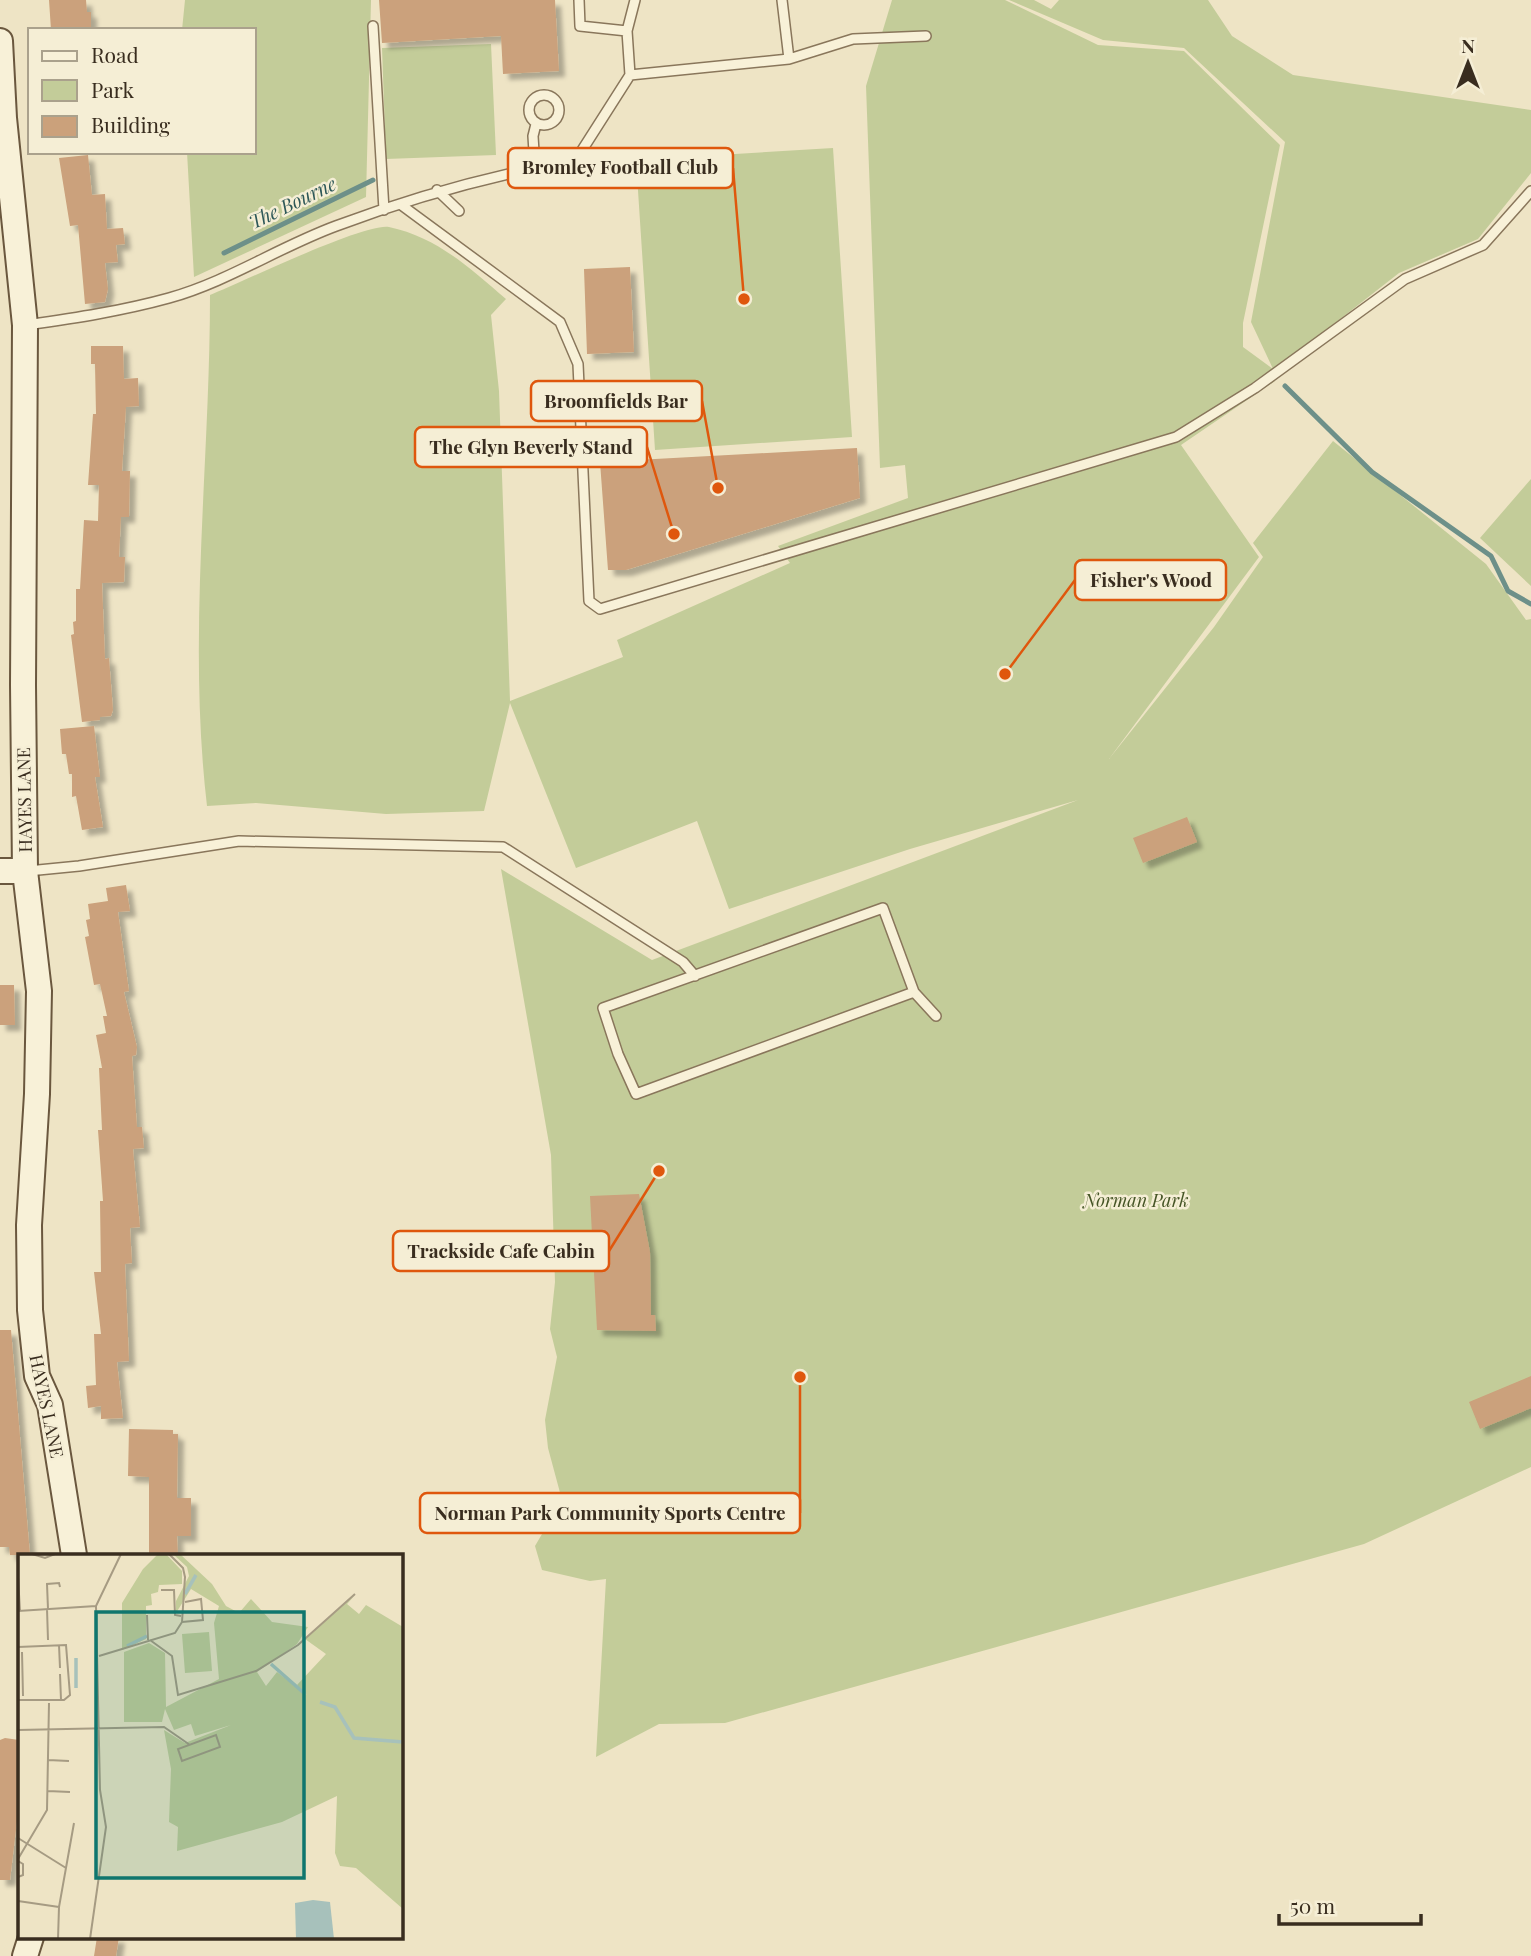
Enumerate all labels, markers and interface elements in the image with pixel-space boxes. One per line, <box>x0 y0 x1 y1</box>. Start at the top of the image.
legend <box>28 28 256 154</box>
north arrow <box>1433 28 1503 98</box>
text: N <box>1461 32 1475 58</box>
text: Road <box>91 40 139 68</box>
text: Park <box>91 75 135 103</box>
text: Building <box>91 110 170 138</box>
callout: Bromley Football Club <box>508 148 733 188</box>
text: Bromley Football Club <box>522 153 718 179</box>
water label: The Bourne <box>244 170 340 234</box>
callout: Broomfields Bar <box>531 381 702 421</box>
text: Broomfields Bar <box>544 387 688 413</box>
callout: The Glyn Beverly Stand <box>415 427 647 467</box>
text: The Glyn Beverly Stand <box>429 433 633 459</box>
callout: Fisher's Wood <box>1075 560 1226 600</box>
text: Fisher's Wood <box>1090 566 1213 592</box>
street label: HAYES LANE <box>11 747 37 853</box>
park label: Norman Park <box>1082 1188 1188 1212</box>
callout: Trackside Cafe Cabin <box>393 1231 609 1271</box>
text: Trackside Cafe Cabin <box>407 1237 595 1263</box>
street label: HAYES LANE <box>24 1352 70 1460</box>
callout: Norman Park Community Sports Centre <box>420 1493 800 1533</box>
text: Norman Park Community Sports Centre <box>434 1499 786 1525</box>
inset map <box>18 1554 402 1938</box>
scale bar <box>1279 1882 1421 1926</box>
text: 50 m <box>1290 1891 1336 1919</box>

